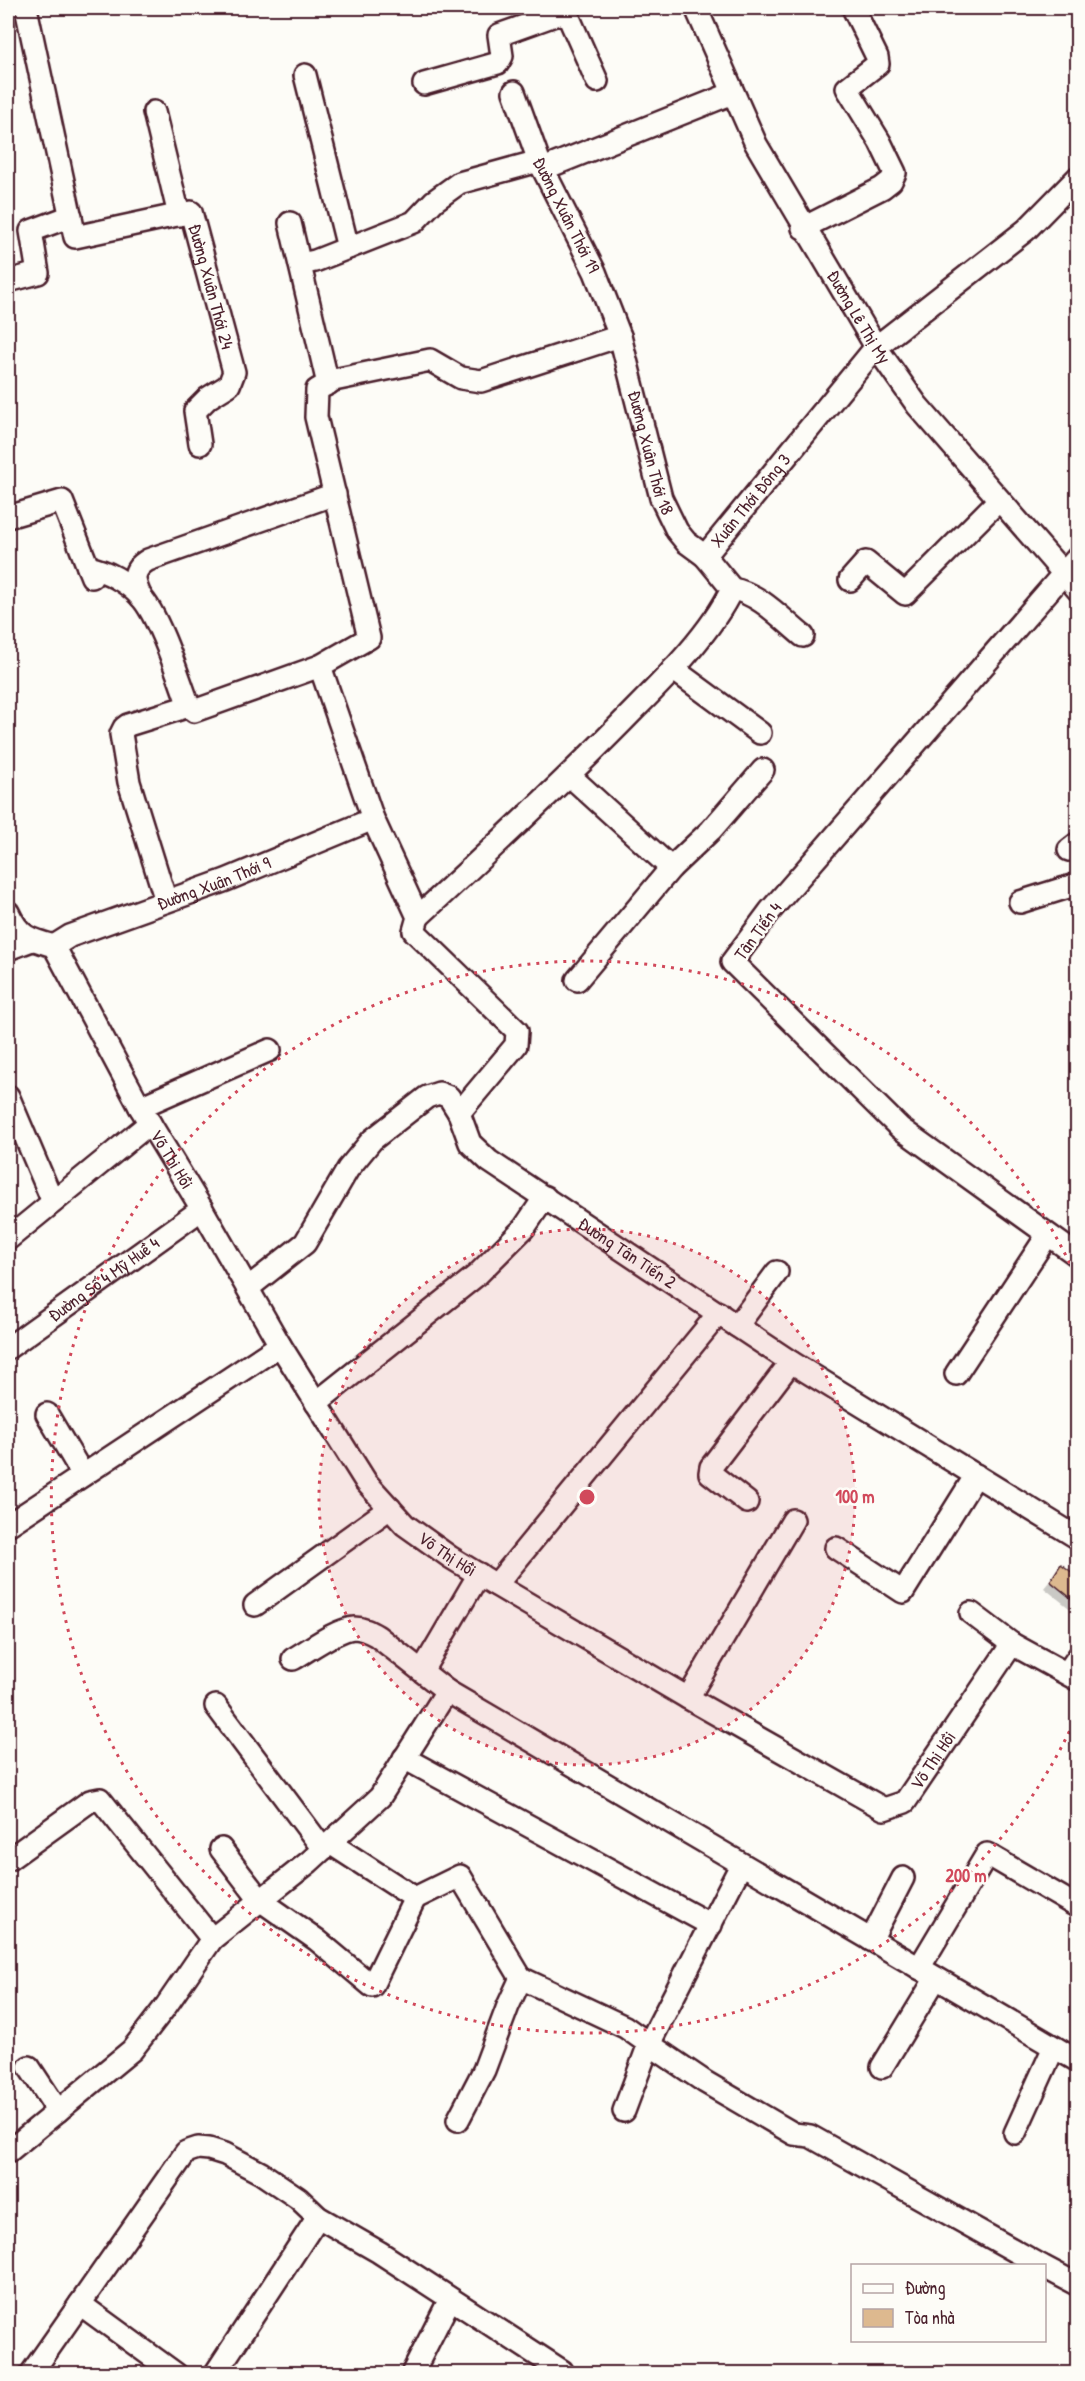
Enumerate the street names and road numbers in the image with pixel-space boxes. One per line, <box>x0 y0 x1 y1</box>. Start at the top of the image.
street label: Đường Xuân Thới 19 <box>527 153 607 277</box>
street label: Đường Xuân Thới 24 <box>183 221 240 352</box>
street label: Đường Lê Thị My <box>821 265 897 369</box>
street label: Đường Xuân Thới 18 <box>622 388 680 519</box>
street label: Xuân Thới Đông 3 <box>704 448 796 552</box>
street label: Đường Xuân Thới 9 <box>153 850 275 916</box>
street label: Tân Tiến 4 <box>728 896 787 965</box>
street label: Võ Thị Hồi <box>145 1125 200 1194</box>
street label: Đường Tân Tiến 2 <box>574 1211 682 1294</box>
street label: Đường Số 4 Mỹ Huề 4 <box>43 1230 165 1327</box>
street label: Võ Thị Hồi <box>413 1525 481 1582</box>
street label: Võ Thị Hồi <box>904 1726 961 1794</box>

